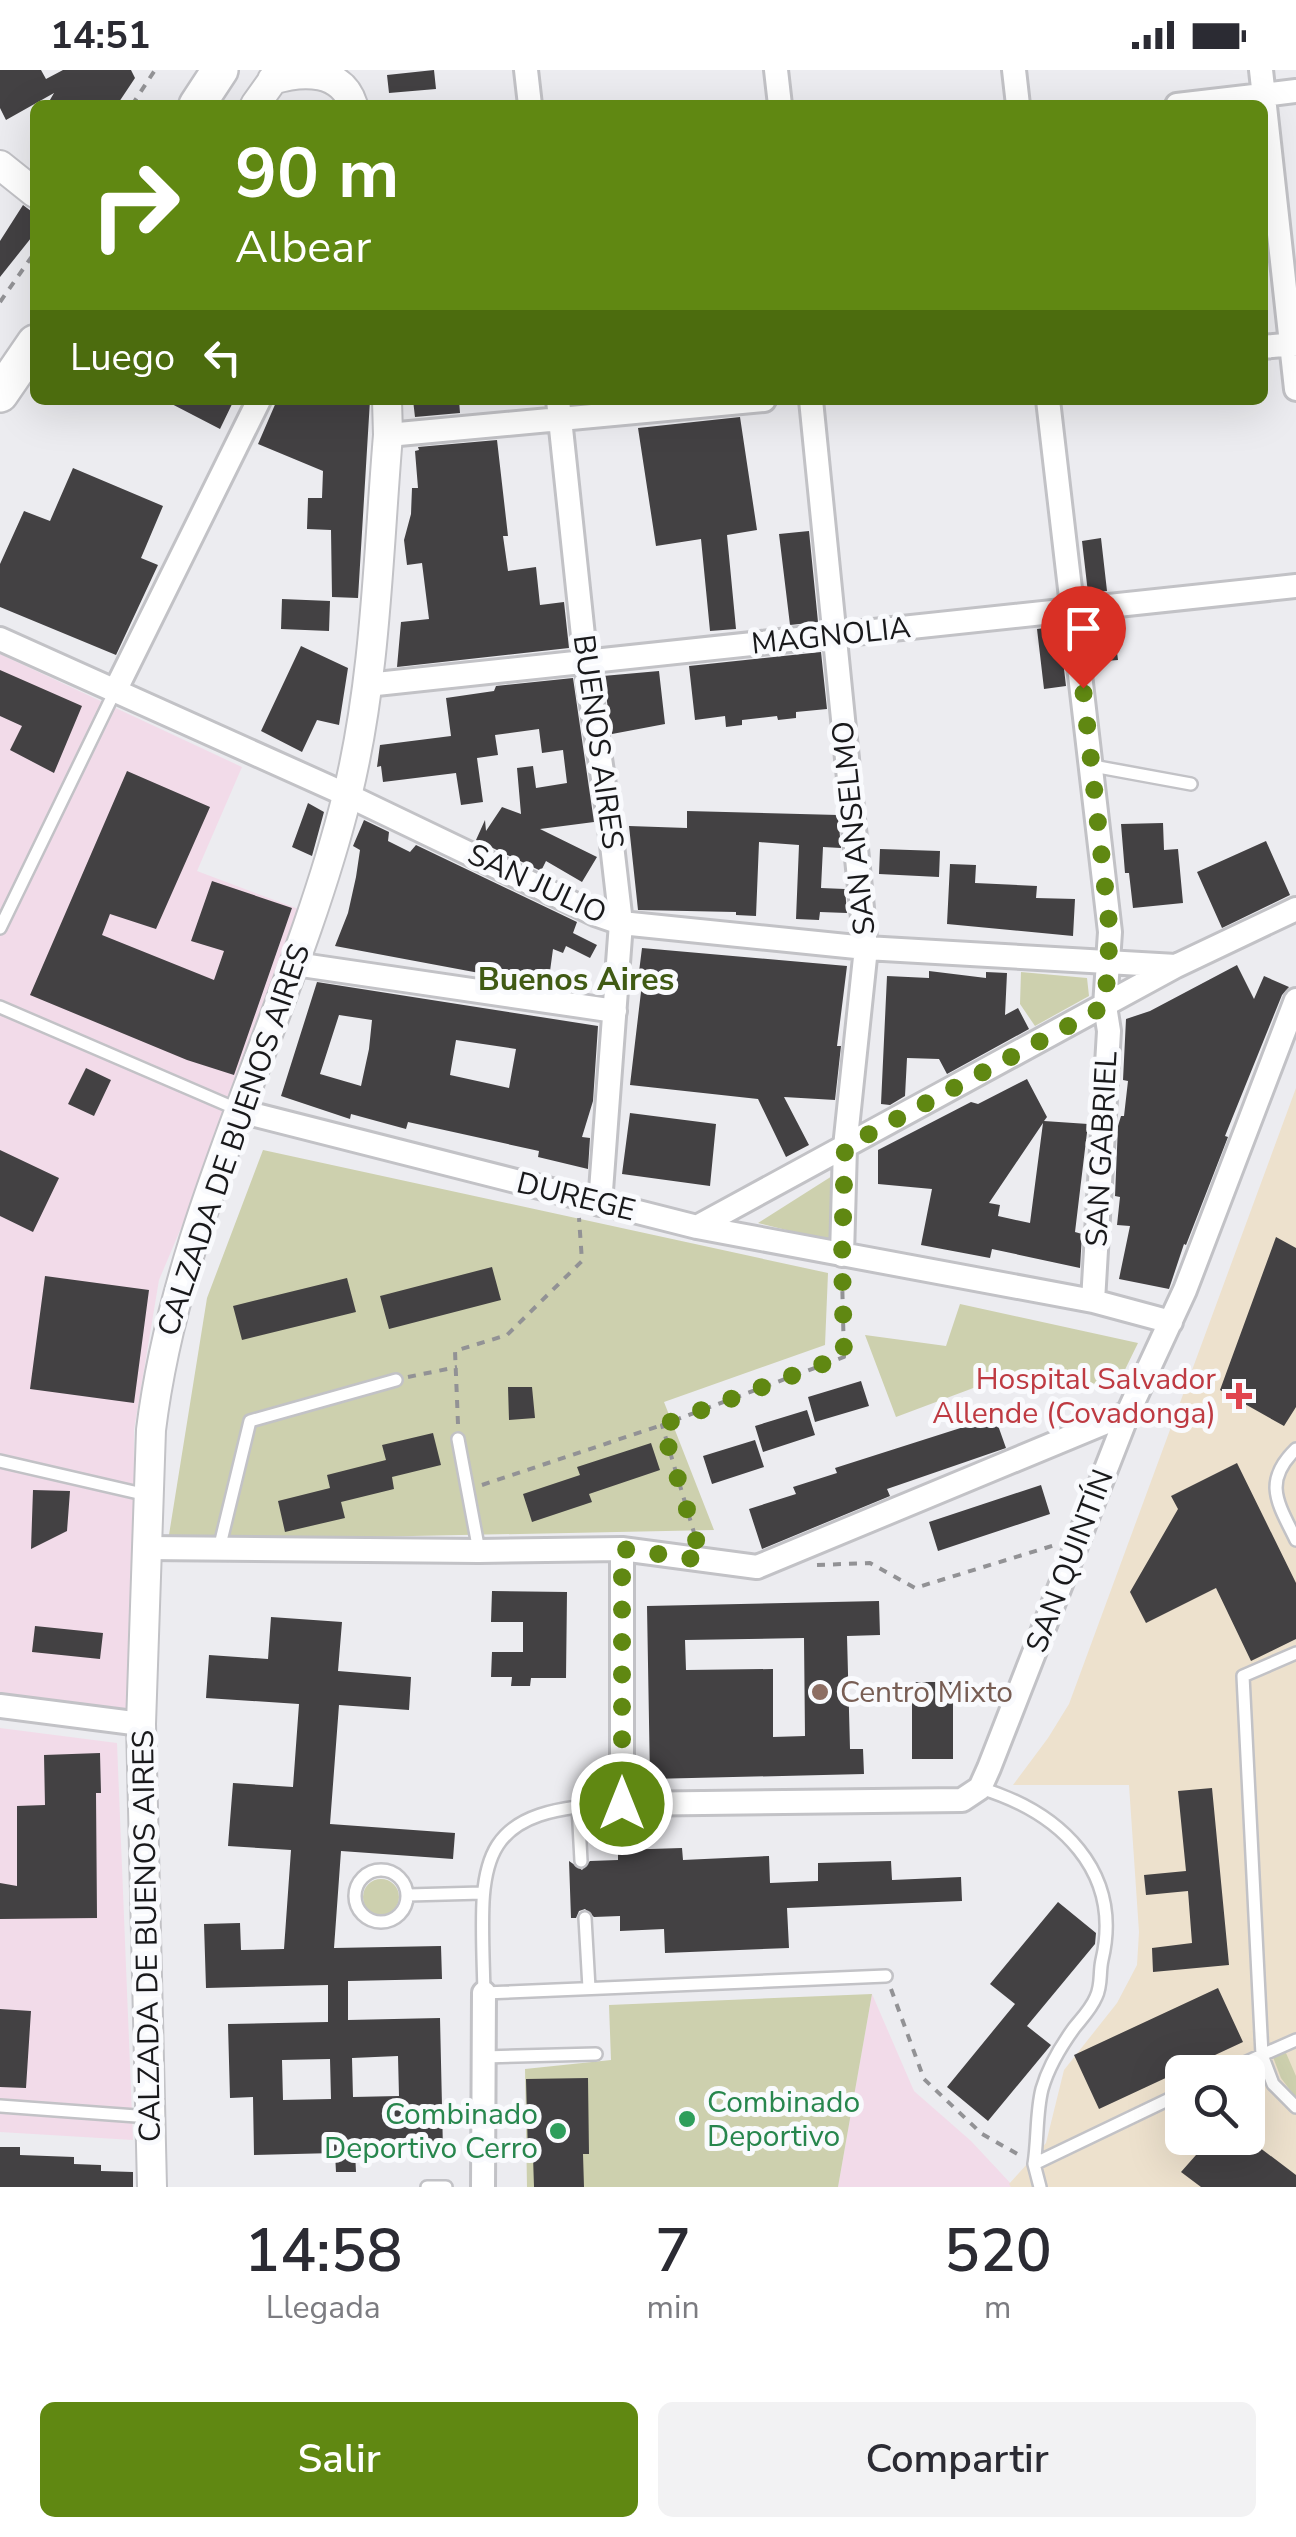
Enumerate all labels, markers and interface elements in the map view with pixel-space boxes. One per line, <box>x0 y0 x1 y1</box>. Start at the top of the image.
text: 14:51 <box>50 10 151 61</box>
text: 90 m <box>235 126 399 222</box>
icon: right <box>70 140 200 270</box>
text: Albear <box>235 217 371 278</box>
icon: left <box>195 330 250 385</box>
text: Luego <box>70 332 175 383</box>
pin <box>1041 586 1126 689</box>
icon: arrive <box>1056 601 1111 656</box>
street label: MAGNOLIA <box>749 607 913 665</box>
street label: BUENOS AIRES <box>563 632 633 852</box>
street label: SAN ANSELMO <box>822 719 886 937</box>
street label: SAN JULIO <box>461 834 613 934</box>
street label: CALZADA DE BUENOS AIRES <box>148 938 320 1342</box>
district label: Buenos Aires <box>478 958 674 1001</box>
street label: SAN GABRIEL <box>1076 1050 1128 1248</box>
street label: DUREGE <box>512 1162 640 1232</box>
place label: Hospital Salvador Allende (Covadonga) <box>932 1359 1216 1434</box>
marker: Hospital Salvador Allende (Covadonga) <box>1226 1383 1252 1409</box>
street label: SAN QUINTÍN <box>1016 1464 1124 1658</box>
place label: Centro Mixto <box>840 1672 1013 1713</box>
marker: Centro Mixto <box>809 1681 831 1703</box>
street label: CALZADA DE BUENOS AIRES <box>123 1730 171 2142</box>
position arrow <box>570 1752 674 1856</box>
map controls <box>1165 2055 1265 2155</box>
button: search <box>1165 2055 1265 2155</box>
place label: Combinado Deportivo <box>707 2082 860 2157</box>
place label: Combinado Deportivo Cerro <box>324 2094 538 2169</box>
marker: Combinado Deportivo <box>676 2108 698 2130</box>
marker: Combinado Deportivo Cerro <box>547 2120 569 2142</box>
text: 14:58 <box>244 2210 402 2292</box>
text: 7 <box>655 2210 691 2292</box>
text: 520 <box>944 2210 1052 2292</box>
text: Llegada <box>266 2286 381 2329</box>
text: min <box>647 2286 700 2329</box>
text: m <box>984 2286 1012 2329</box>
button: Salir <box>40 2402 638 2517</box>
button: Compartir <box>658 2402 1256 2517</box>

